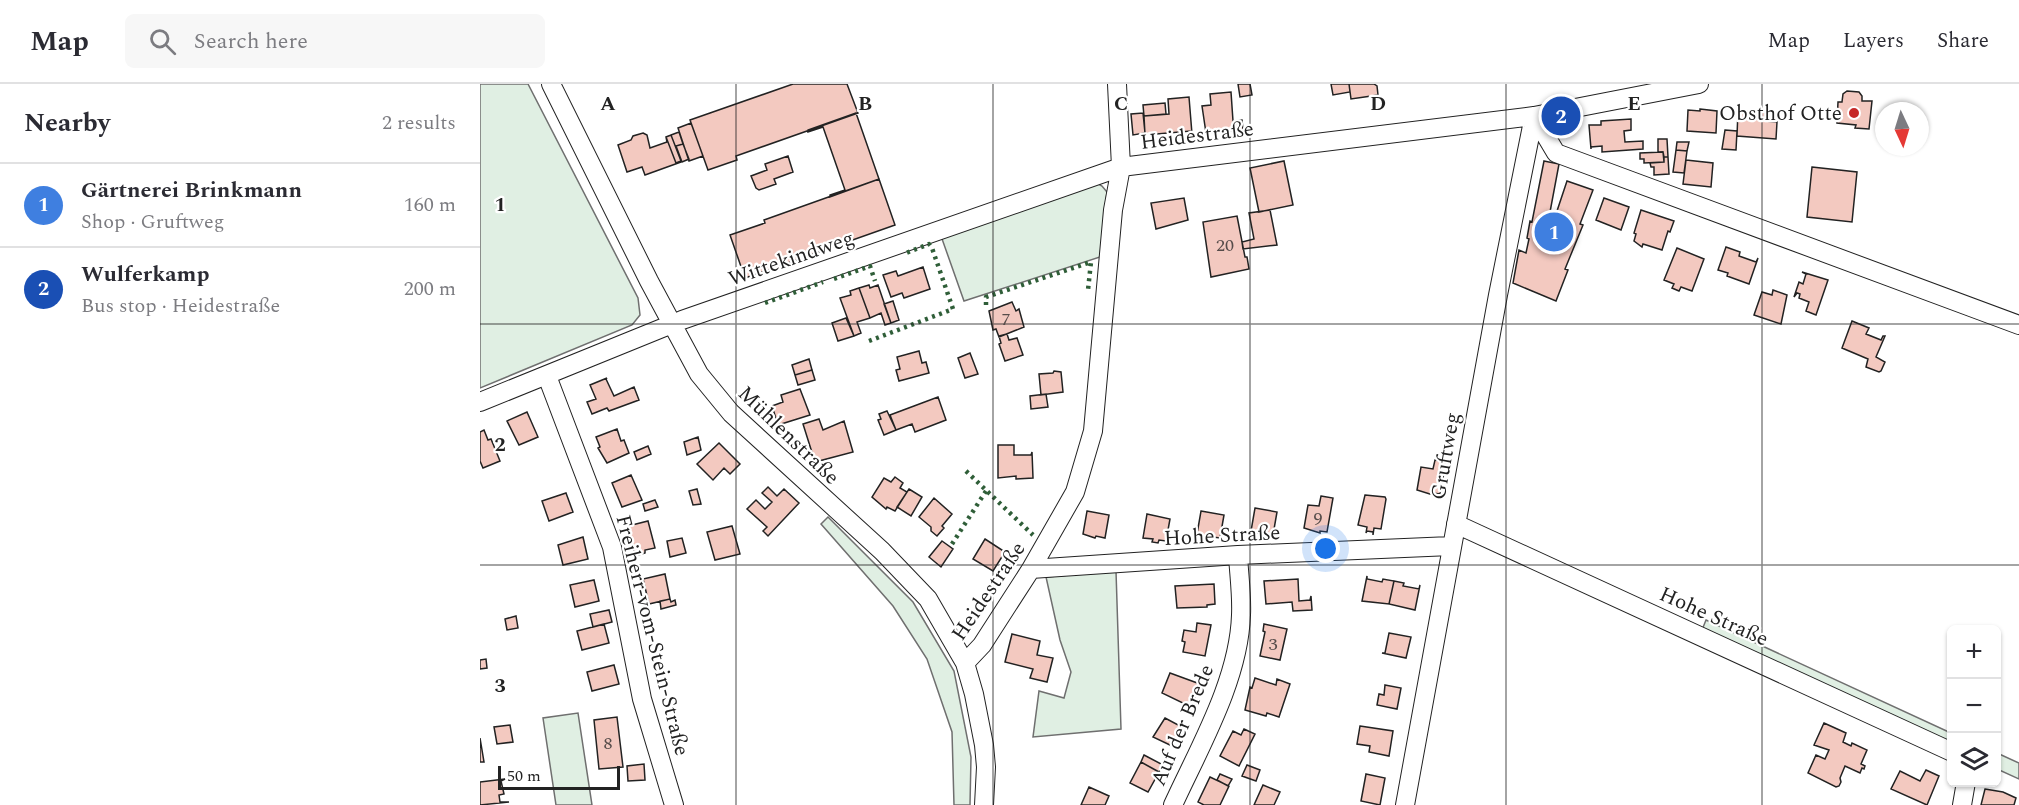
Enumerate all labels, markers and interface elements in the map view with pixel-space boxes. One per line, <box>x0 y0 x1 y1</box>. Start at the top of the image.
search box <box>125 14 545 68</box>
text: Map <box>30 20 89 63</box>
icon: search <box>146 25 179 58</box>
text: Search here <box>194 25 308 58</box>
text: Map <box>1768 25 1810 57</box>
text: Layers <box>1843 25 1904 57</box>
text: Share <box>1937 25 1989 57</box>
text: A <box>600 89 616 119</box>
text: B <box>858 89 872 119</box>
text: C <box>1114 89 1128 119</box>
text: D <box>1370 89 1386 119</box>
text: E <box>1627 89 1641 119</box>
pin: 2 <box>1542 93 1580 138</box>
place label: Obsthof Otte <box>1719 98 1842 130</box>
north arrow <box>1875 102 1929 156</box>
text: Nearby <box>24 103 110 143</box>
marker: Obsthof Otte <box>1847 106 1861 120</box>
text: 2 results <box>382 108 456 138</box>
street label: Heidestraße <box>1139 113 1256 159</box>
text: Gärtnerei Brinkmann <box>81 174 302 207</box>
text: 1 <box>38 190 49 220</box>
text: 160 m <box>404 190 456 220</box>
text: 1 <box>494 190 506 220</box>
text: Shop · Gruftweg <box>81 207 225 237</box>
pin: 1 <box>1534 210 1574 254</box>
street label: Wittekindweg <box>724 222 859 295</box>
house number: 20 <box>1216 232 1234 259</box>
text: Wulferkamp <box>81 258 209 291</box>
text: 2 <box>38 274 49 304</box>
text: 200 m <box>404 274 456 304</box>
text: Bus stop · Heidestraße <box>81 291 280 321</box>
house number: 7 <box>1002 306 1011 333</box>
street label: Mühlenstraße <box>730 379 846 493</box>
street label: Gruftweg <box>1423 410 1469 502</box>
text: 2 <box>494 430 506 460</box>
house number: 9 <box>1314 505 1323 532</box>
street label: Freiherr-vom-Stein-Straße <box>607 511 697 759</box>
street label: Hohe Straße <box>1163 517 1281 555</box>
your location <box>1311 534 1340 563</box>
street label: Heidestraße <box>944 535 1034 648</box>
street label: Hohe Straße <box>1654 579 1773 655</box>
map controls <box>1947 625 2001 787</box>
button: + <box>1947 625 2001 679</box>
house number: 3 <box>1269 631 1278 658</box>
street label: Auf der Brede <box>1143 660 1223 791</box>
text: 3 <box>494 671 506 701</box>
button: − <box>1947 679 2001 733</box>
house number: 8 <box>604 730 613 757</box>
button: layers <box>1947 733 2001 787</box>
scale bar <box>498 763 620 790</box>
text: 50 m <box>507 764 541 788</box>

